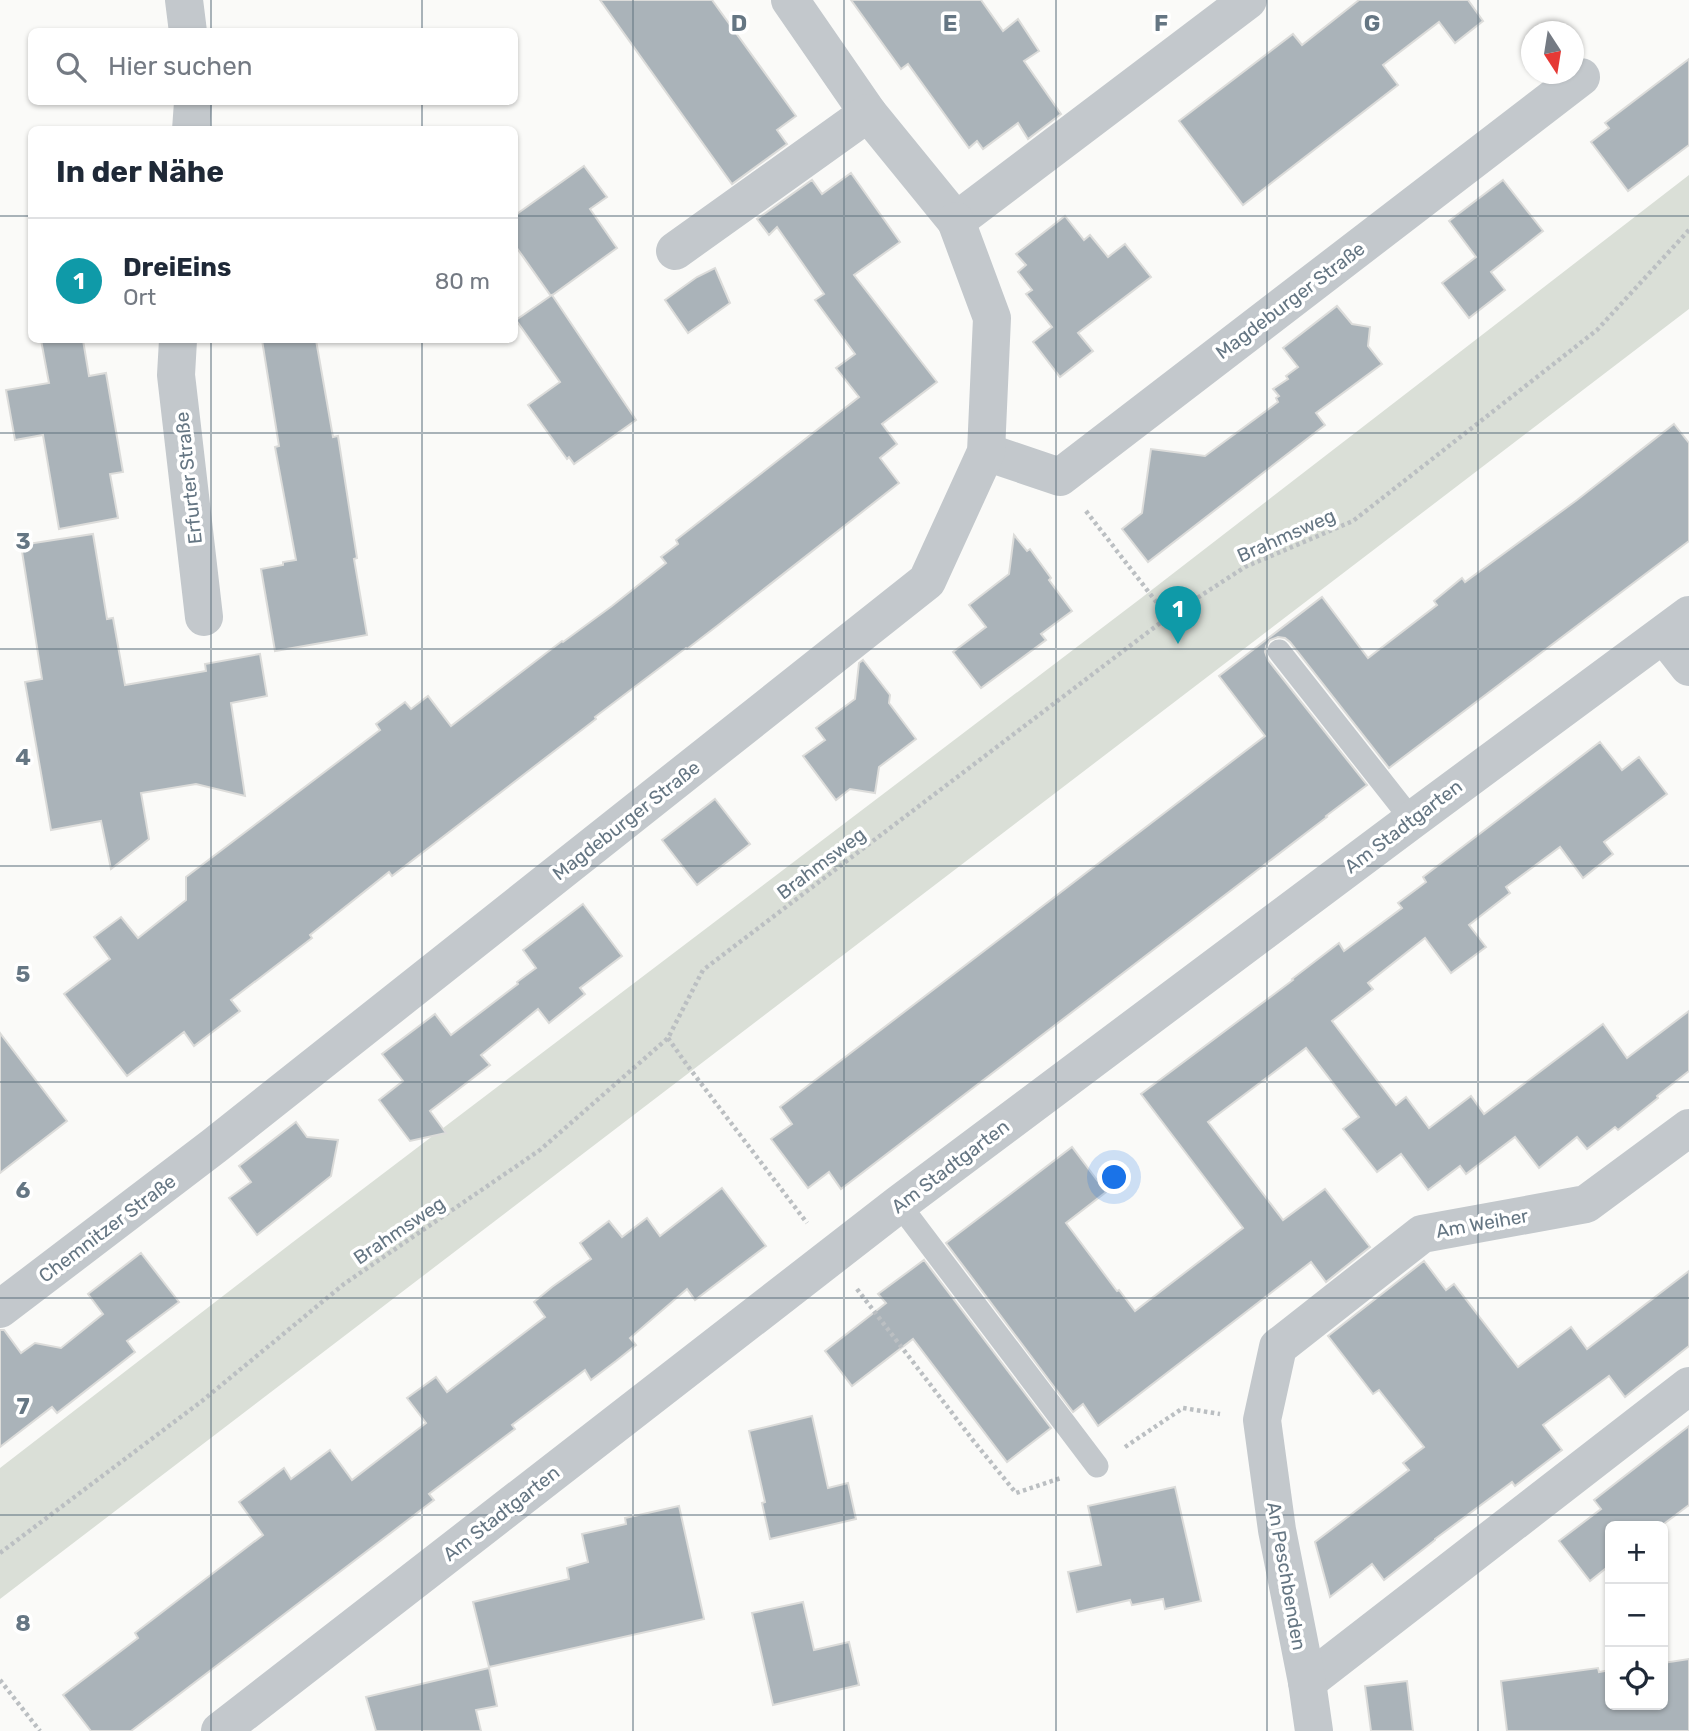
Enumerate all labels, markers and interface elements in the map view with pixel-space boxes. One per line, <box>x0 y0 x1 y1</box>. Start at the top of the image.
text: D <box>731 9 747 37</box>
text: E <box>943 9 957 37</box>
text: F <box>1154 9 1168 37</box>
text: G <box>1364 9 1380 37</box>
north arrow <box>1521 21 1584 84</box>
search box <box>28 28 518 105</box>
icon: search <box>52 48 90 86</box>
text: Hier suchen <box>108 51 253 82</box>
text: In der Nähe <box>56 154 224 190</box>
street label: Magdeburger Straße <box>1211 237 1369 364</box>
text: DreiEins <box>123 252 231 283</box>
text: 1 <box>73 267 85 295</box>
text: 80 m <box>435 267 490 295</box>
text: Ort <box>123 283 156 311</box>
street label: Erfurter Straße <box>170 411 207 545</box>
street label: Brahmsweg <box>1234 504 1339 567</box>
text: 3 <box>15 527 31 555</box>
pin: 1 <box>1155 586 1201 644</box>
text: 4 <box>15 743 31 771</box>
street label: Magdeburger Straße <box>548 756 705 885</box>
street label: Am Stadtgarten <box>1340 775 1467 878</box>
street label: Brahmsweg <box>772 823 870 904</box>
text: 5 <box>16 960 31 988</box>
street label: Am Stadtgarten <box>887 1115 1014 1218</box>
your location <box>1097 1160 1131 1194</box>
street label: Chemnitzer Straße <box>34 1169 180 1287</box>
text: 6 <box>16 1176 31 1204</box>
street label: Brahmsweg <box>349 1191 449 1269</box>
street label: Am Weiher <box>1434 1204 1531 1243</box>
text: 7 <box>16 1392 30 1420</box>
street label: Am Stadtgarten <box>439 1461 564 1566</box>
street label: An Peschbenden <box>1262 1500 1311 1652</box>
map controls <box>1605 1521 1668 1710</box>
button: + <box>1605 1521 1668 1584</box>
button: − <box>1605 1584 1668 1647</box>
text: 8 <box>15 1609 31 1637</box>
button: locate <box>1605 1647 1668 1710</box>

